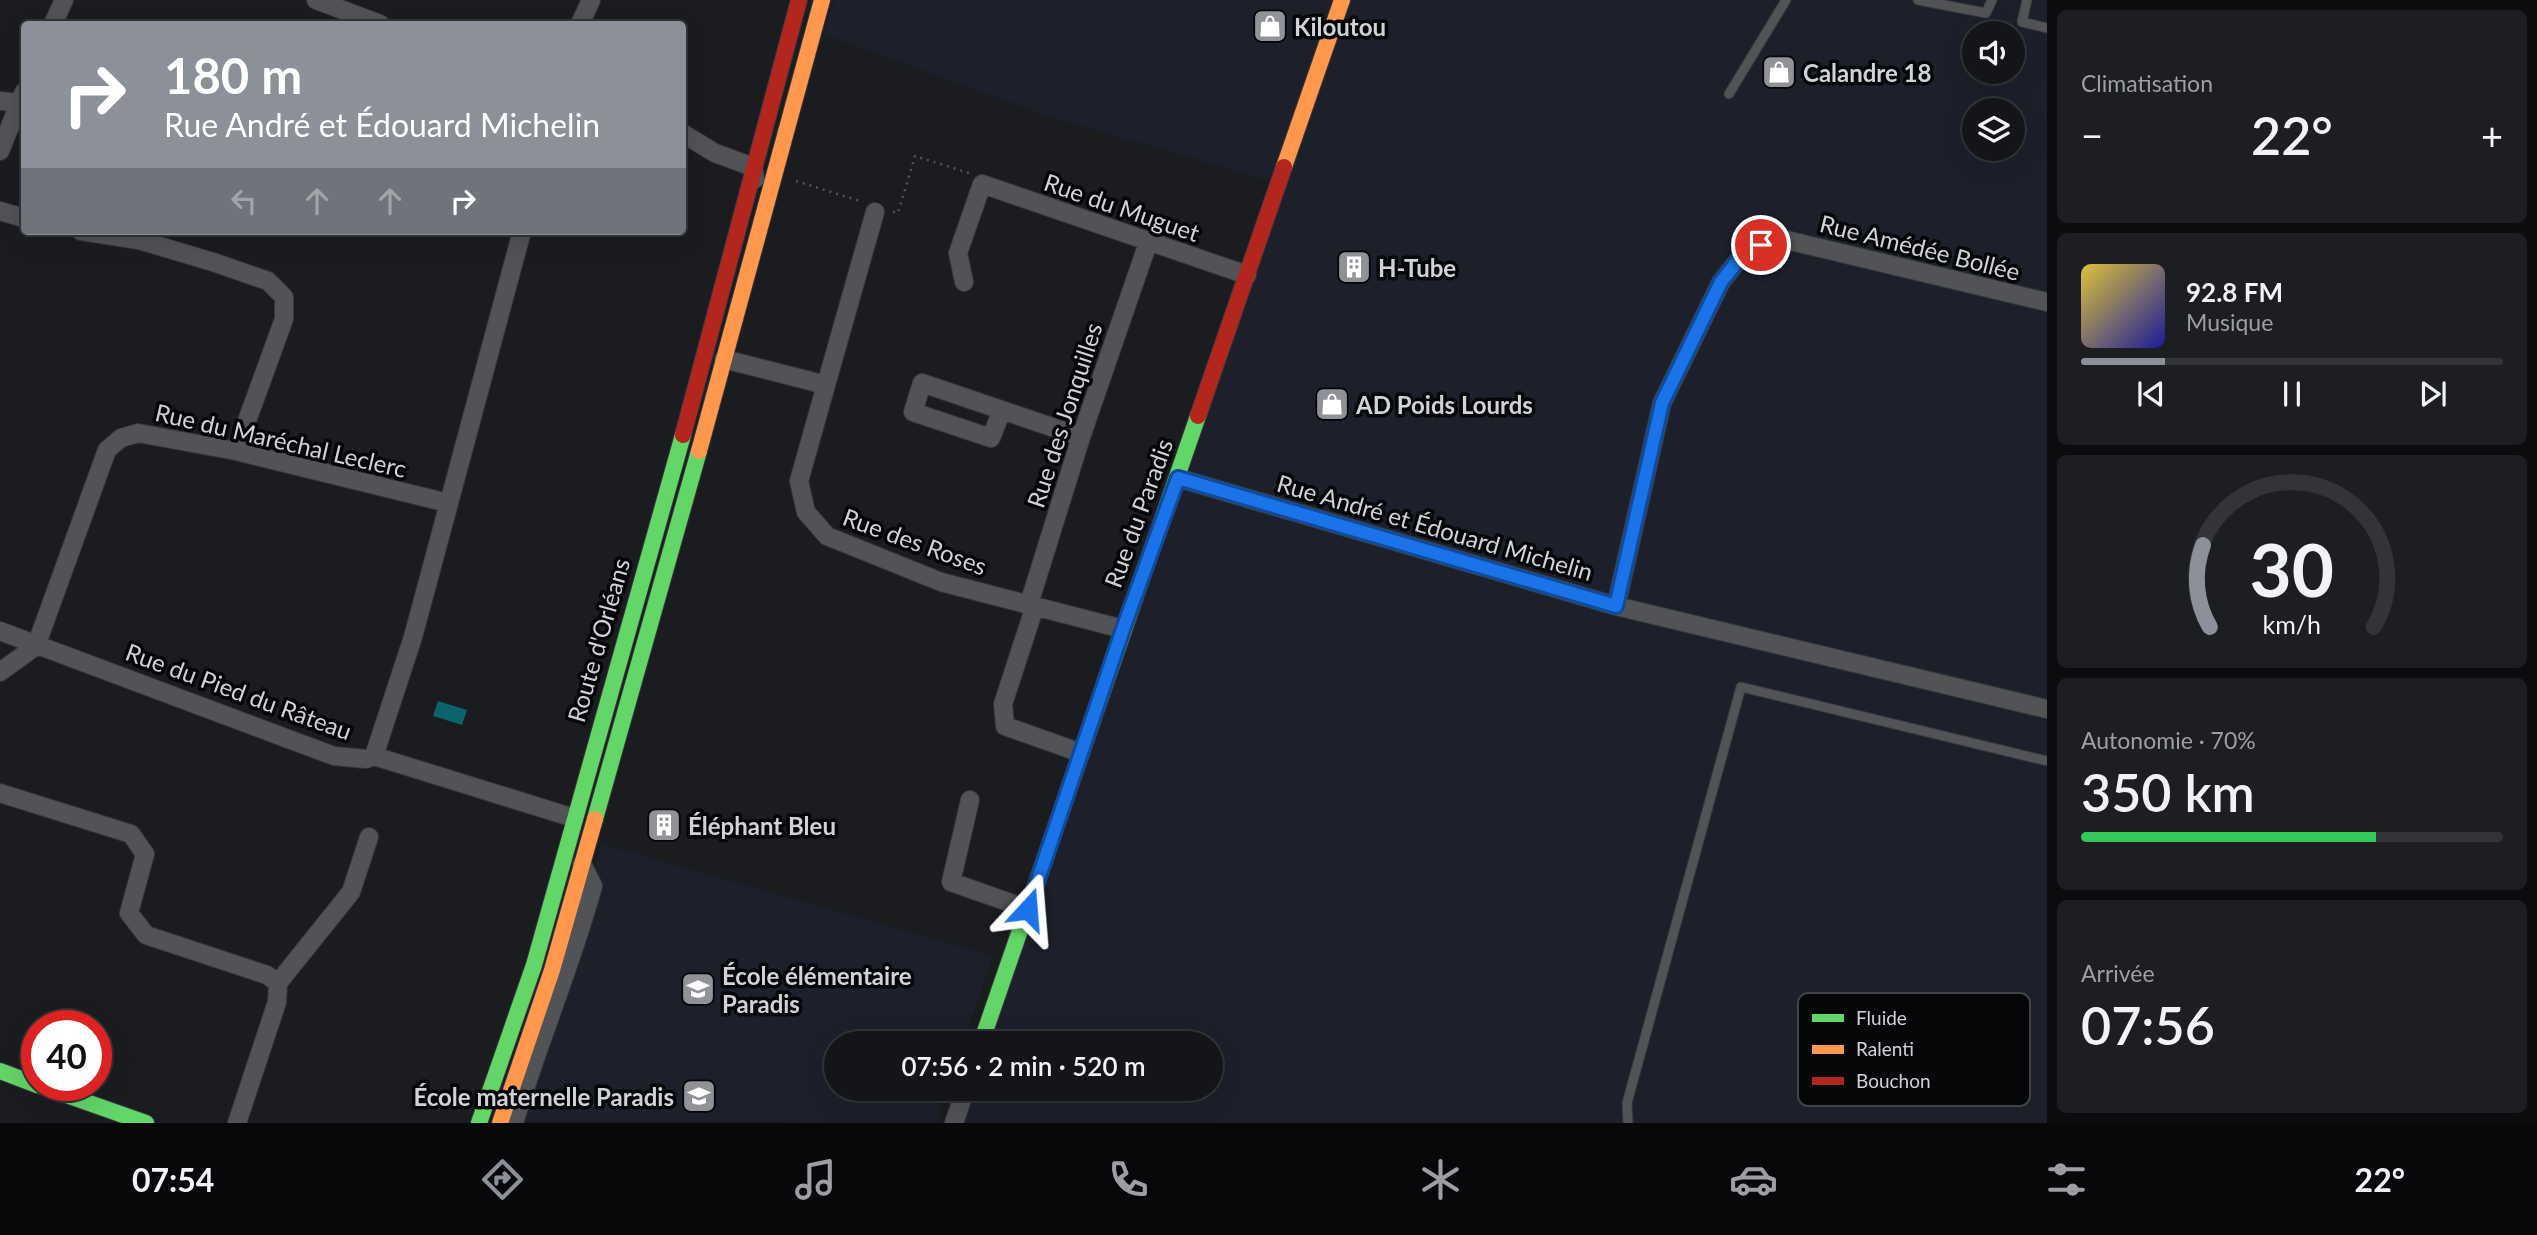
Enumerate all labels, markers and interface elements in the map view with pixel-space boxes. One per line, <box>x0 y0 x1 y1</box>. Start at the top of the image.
shop icon: Kiloutou <box>1251 7 1289 45</box>
place label: Kiloutou <box>1294 12 1386 41</box>
map controls <box>1962 21 2025 161</box>
button: sound <box>1962 21 2025 84</box>
text: 180 m <box>164 46 302 104</box>
icon: right <box>49 49 140 140</box>
shop icon: Calandre 18 <box>1760 53 1798 91</box>
place label: Calandre 18 <box>1803 58 1931 87</box>
text: Climatisation <box>2081 69 2213 97</box>
button: layers <box>1962 98 2025 161</box>
text: 22° <box>2251 104 2333 166</box>
text: Rue André et Édouard Michelin <box>164 105 600 144</box>
text: − <box>2081 112 2103 158</box>
text: + <box>2481 112 2503 158</box>
street label: Rue du Muguet <box>1041 167 1204 247</box>
icon: left <box>225 182 263 220</box>
icon: ahead <box>298 182 336 220</box>
icon: ahead <box>371 182 409 220</box>
icon: right <box>444 182 482 220</box>
street label: Rue Amédée Bollée <box>1817 208 2023 286</box>
pin <box>1731 215 1791 275</box>
icon: arrive <box>1742 226 1780 264</box>
building icon: H-Tube <box>1335 248 1373 286</box>
place label: H-Tube <box>1378 253 1456 282</box>
text: 92.8 FM <box>2186 276 2283 308</box>
text: Musique <box>2186 308 2273 336</box>
street label: Rue des Jonquilles <box>1020 319 1108 511</box>
icon: previous <box>2132 375 2170 413</box>
icon: pause <box>2273 375 2311 413</box>
icon: next <box>2414 375 2452 413</box>
shop icon: AD Poids Lourds <box>1313 385 1351 423</box>
place label: AD Poids Lourds <box>1355 390 1533 419</box>
street label: Rue du Maréchal Leclerc <box>153 397 409 483</box>
street label: Rue du Paradis <box>1098 435 1178 591</box>
street label: Rue André et Édouard Michelin <box>1274 468 1596 586</box>
street label: Rue des Roses <box>839 502 991 580</box>
text: 30 <box>2250 526 2334 614</box>
street label: Route d'Orléans <box>561 555 635 725</box>
text: km/h <box>2263 609 2321 639</box>
street label: Rue du Pied du Râteau <box>122 637 356 745</box>
text: Autonomie · 70% <box>2081 726 2256 754</box>
text: 350 km <box>2081 761 2255 823</box>
building icon: Éléphant Bleu <box>645 806 683 844</box>
place label: Éléphant Bleu <box>688 811 836 840</box>
position arrow <box>991 872 1065 946</box>
text: Arrivée <box>2081 959 2155 987</box>
place label: École élémentaire Paradis <box>722 961 912 1018</box>
school or university icon: École élémentaire Paradis <box>679 970 717 1008</box>
legend <box>1798 993 2030 1106</box>
text: 07:56 <box>2081 994 2215 1056</box>
text: Fluide <box>1856 1006 1907 1029</box>
speed limit sign: 40 <box>21 1010 112 1101</box>
text: Ralenti <box>1856 1037 1914 1060</box>
text: 07:56 · 2 min · 520 m <box>901 1050 1146 1082</box>
text: Bouchon <box>1856 1069 1931 1092</box>
school or university icon: École maternelle Paradis <box>680 1077 718 1115</box>
place label: École maternelle Paradis <box>413 1082 674 1111</box>
icon: directions <box>478 1155 527 1204</box>
icon: music <box>791 1155 840 1204</box>
icon: phone <box>1104 1155 1153 1204</box>
icon: climate <box>1416 1155 1465 1204</box>
icon: car <box>1729 1155 1778 1204</box>
icon: filters <box>2042 1155 2091 1204</box>
text: 07:54 <box>132 1160 214 1199</box>
text: 22° <box>2355 1160 2405 1199</box>

